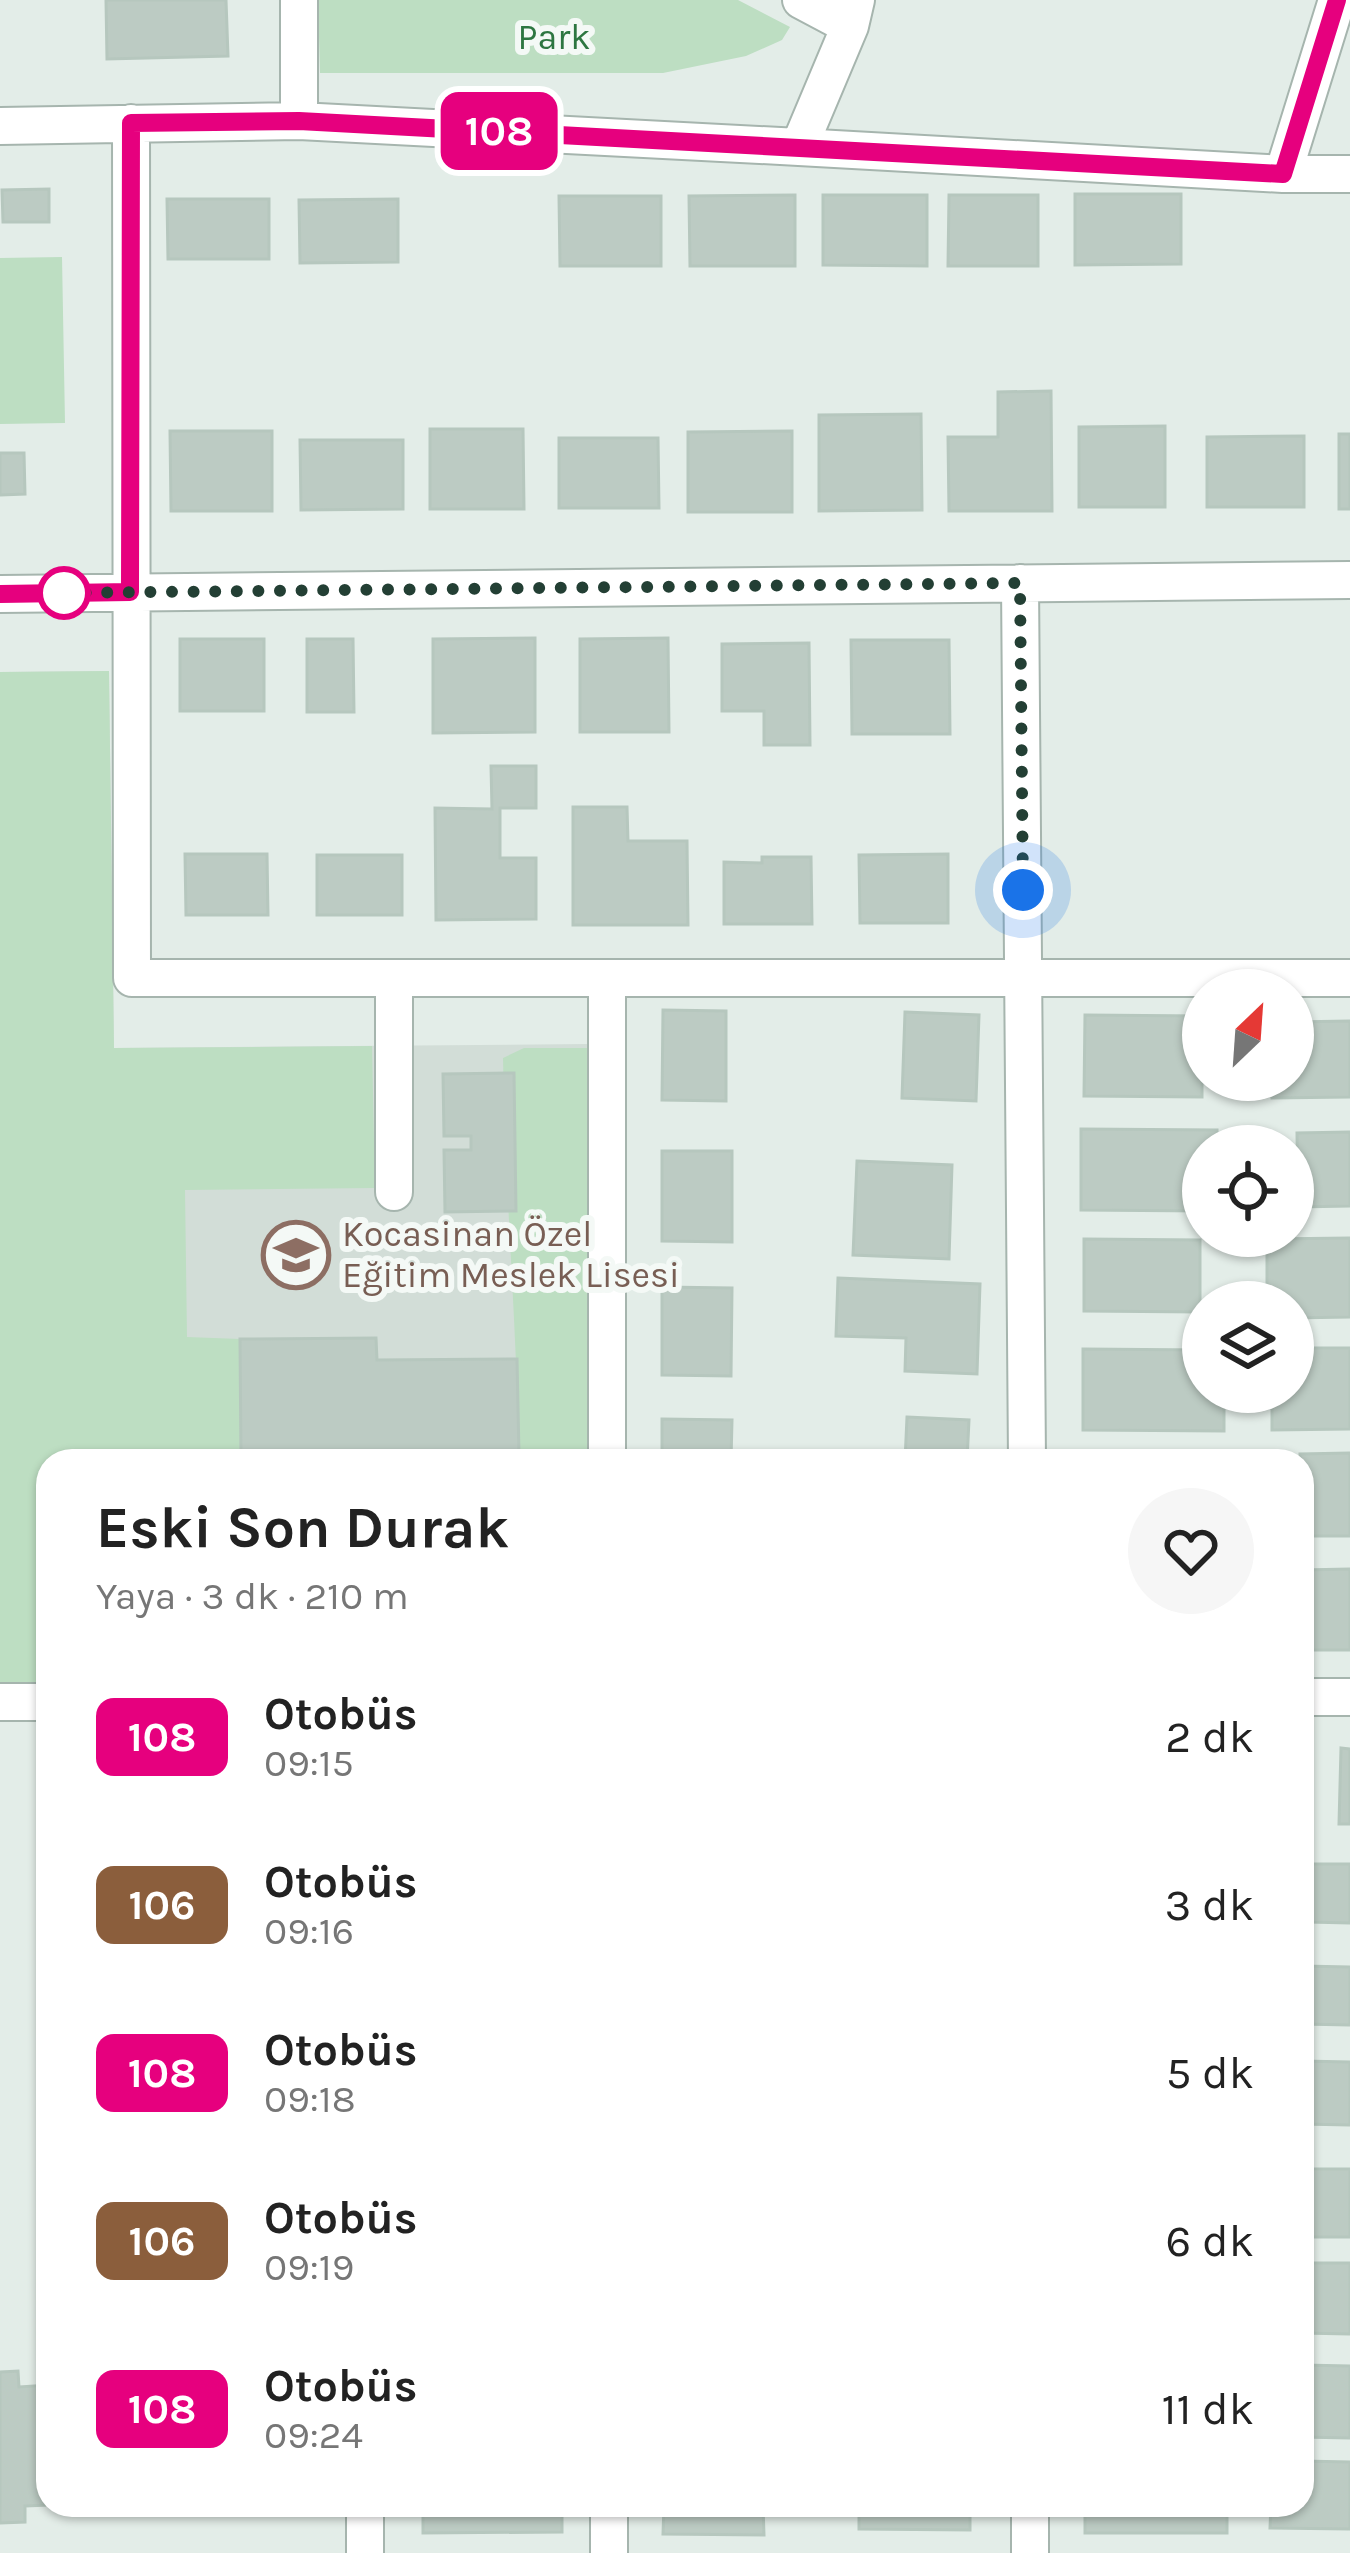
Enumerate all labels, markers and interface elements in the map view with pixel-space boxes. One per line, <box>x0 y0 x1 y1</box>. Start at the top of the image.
park label: Park <box>517 16 591 58</box>
line badge: 108 <box>430 92 568 170</box>
text: 108 <box>465 106 533 156</box>
unlabelled marker <box>39 568 89 618</box>
your location <box>993 860 1053 920</box>
north arrow <box>1182 969 1314 1101</box>
map controls <box>1182 969 1314 1413</box>
button: locate <box>1182 1125 1314 1257</box>
place label: Kocasinan Özel Eğitim Meslek Lisesi <box>342 1213 680 1296</box>
school or university icon: Kocasinan Özel Eğitim Meslek Lisesi <box>261 1220 331 1290</box>
button: layers <box>1182 1281 1314 1413</box>
button: heart <box>1128 1488 1254 1614</box>
text: Eski Son Durak <box>96 1495 509 1561</box>
text: Yaya · 3 dk · 210 m <box>96 1573 409 1619</box>
text: Otobüs <box>264 1688 418 1740</box>
text: 2 dk <box>1165 1711 1254 1763</box>
text: 108 <box>128 1712 196 1762</box>
text: 09:15 <box>264 1740 354 1786</box>
text: Otobüs <box>264 1856 418 1908</box>
text: 3 dk <box>1165 1879 1254 1931</box>
text: 106 <box>128 1880 196 1930</box>
text: 09:16 <box>264 1908 354 1954</box>
text: Otobüs <box>264 2024 418 2076</box>
text: 5 dk <box>1166 2047 1254 2099</box>
text: 108 <box>128 2048 196 2098</box>
text: 09:18 <box>264 2076 356 2122</box>
text: Otobüs <box>264 2192 418 2244</box>
text: 6 dk <box>1166 2215 1254 2267</box>
text: 106 <box>128 2216 196 2266</box>
text: 09:19 <box>264 2244 354 2290</box>
text: Otobüs <box>264 2360 418 2412</box>
text: 11 dk <box>1162 2383 1254 2435</box>
text: 108 <box>128 2384 196 2434</box>
text: 09:24 <box>264 2412 363 2458</box>

